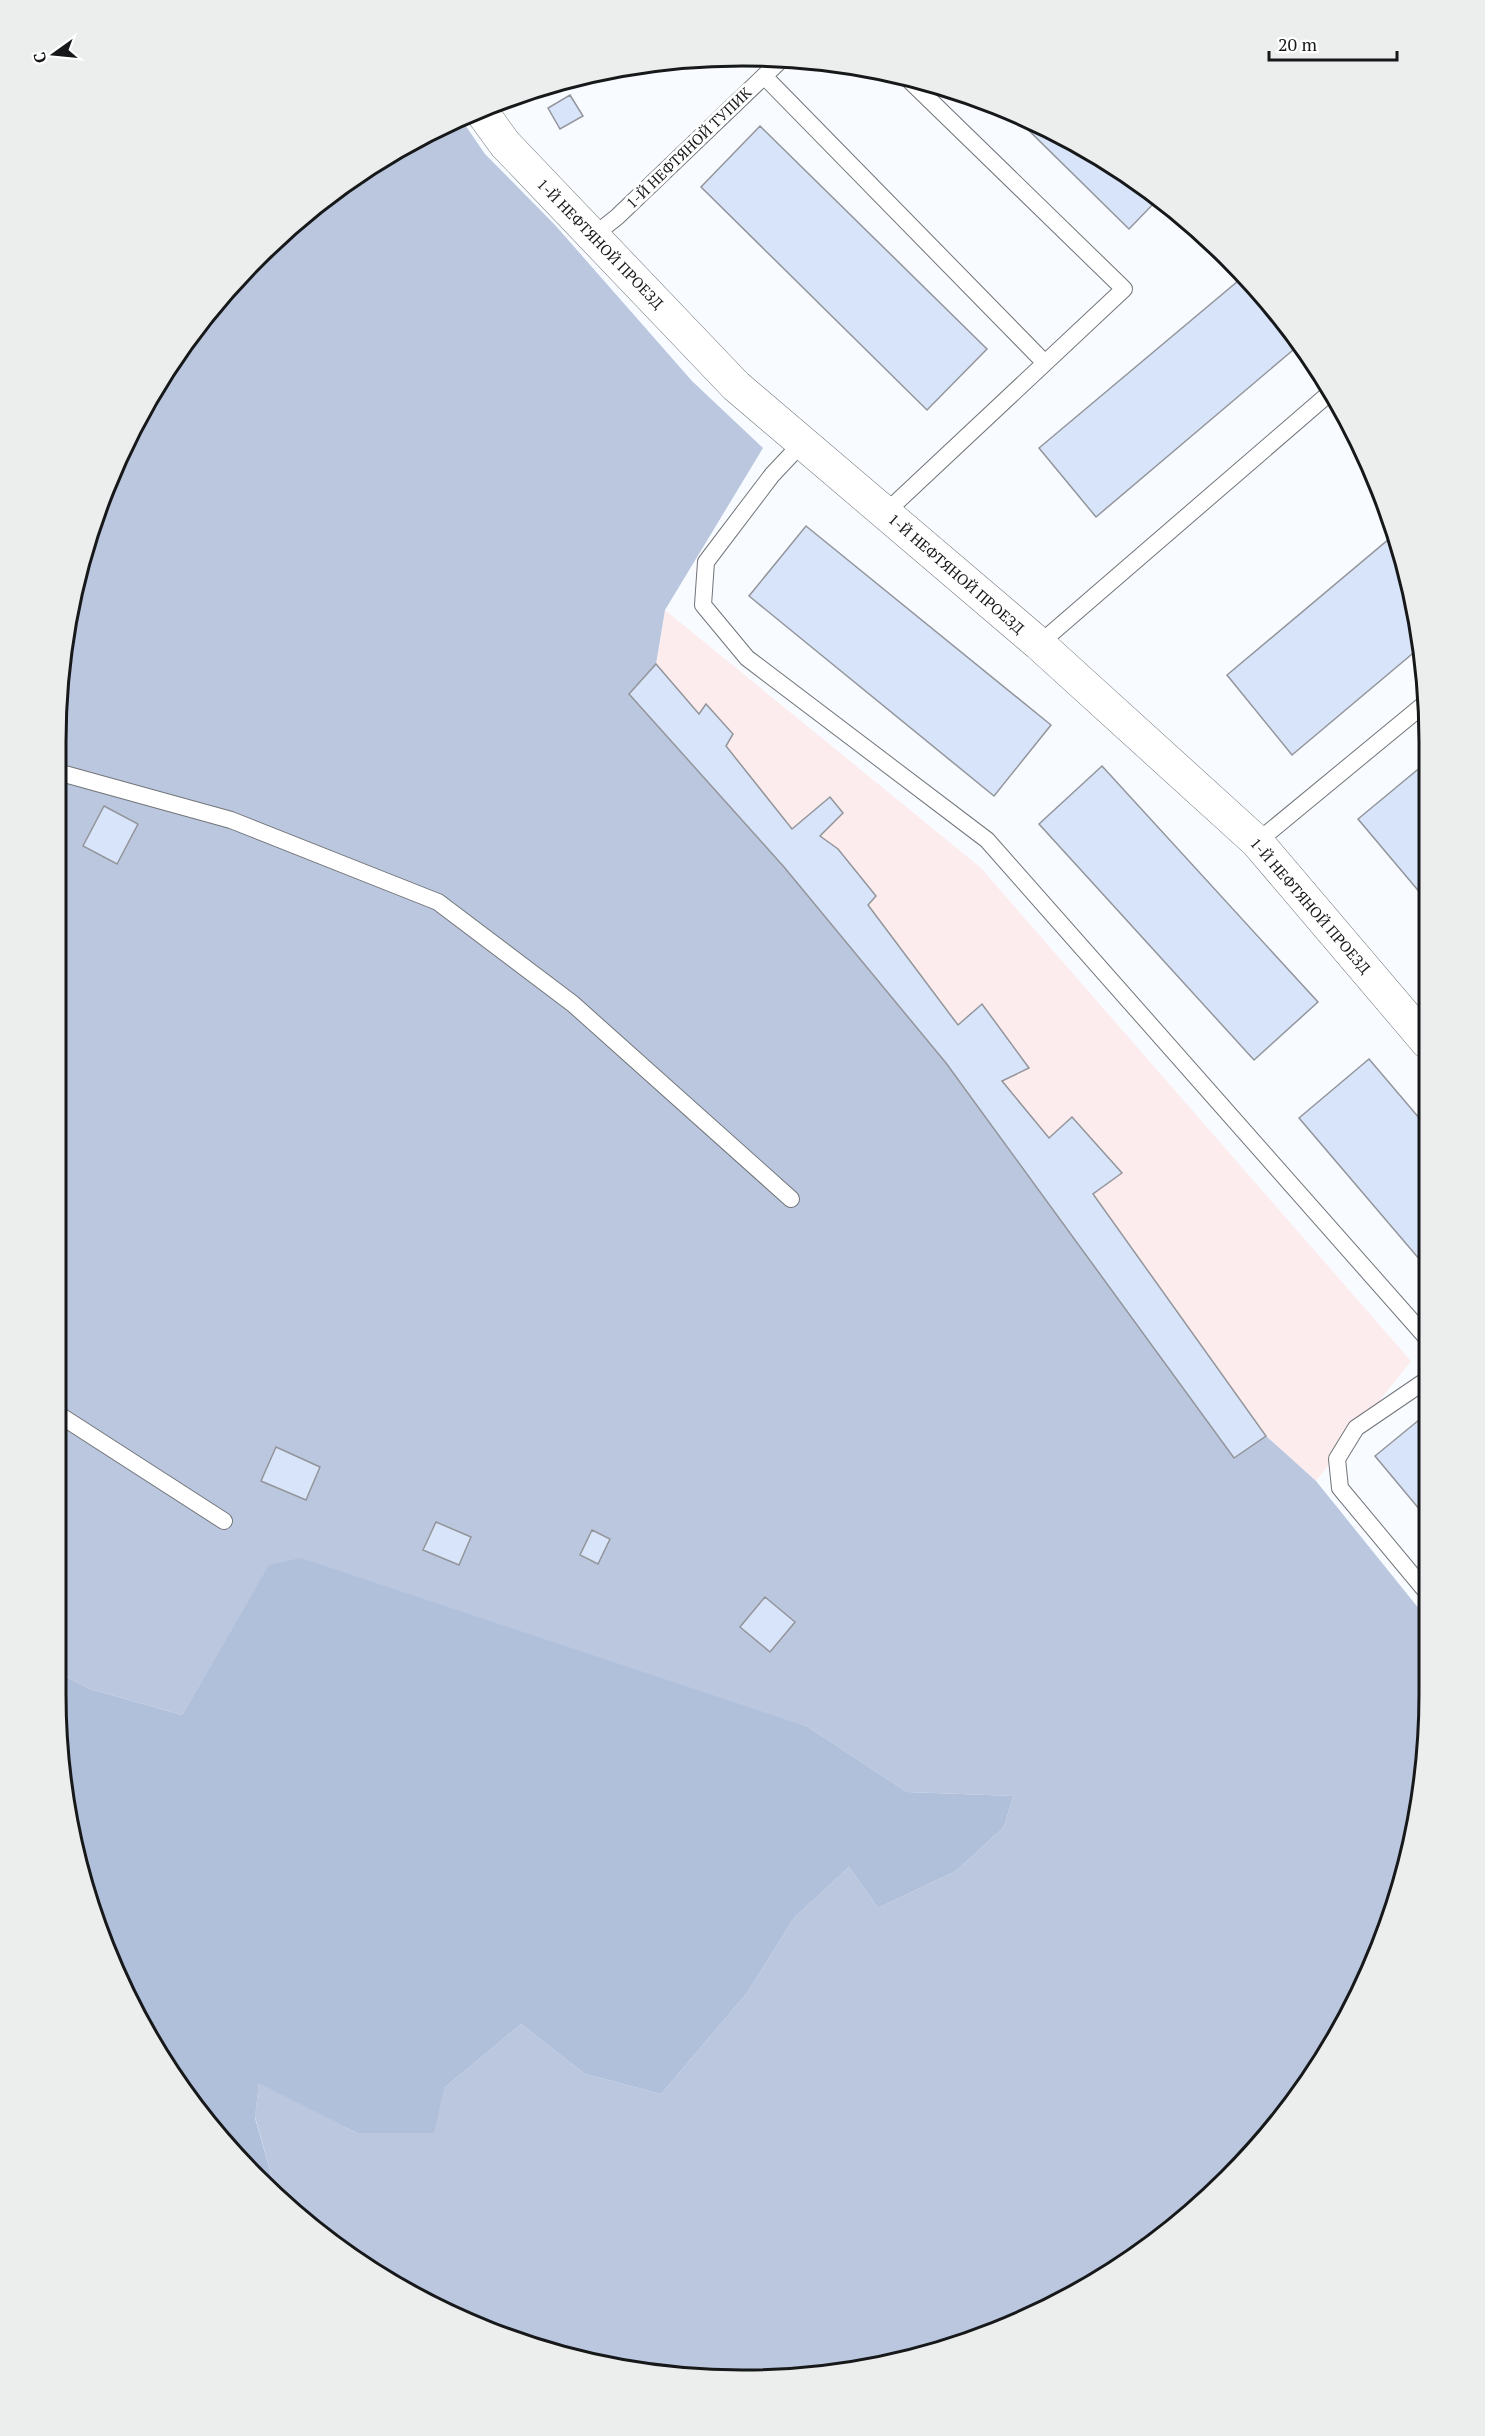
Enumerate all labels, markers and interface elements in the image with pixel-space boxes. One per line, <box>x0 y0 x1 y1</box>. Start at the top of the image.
north arrow <box>24 24 84 84</box>
scale bar <box>1269 24 1396 62</box>
text: 20 m <box>1278 32 1318 56</box>
text: С <box>28 50 51 66</box>
street label: 1-Й НЕФТЯНОЙ ТУПИК <box>621 82 755 212</box>
street label: 1-Й НЕФТЯНОЙ ПРОЕЗД <box>533 174 669 313</box>
street label: 1-Й НЕФТЯНОЙ ПРОЕЗД <box>885 509 1029 638</box>
street label: 1-Й НЕФТЯНОЙ ПРОЕЗД <box>1246 833 1376 978</box>

